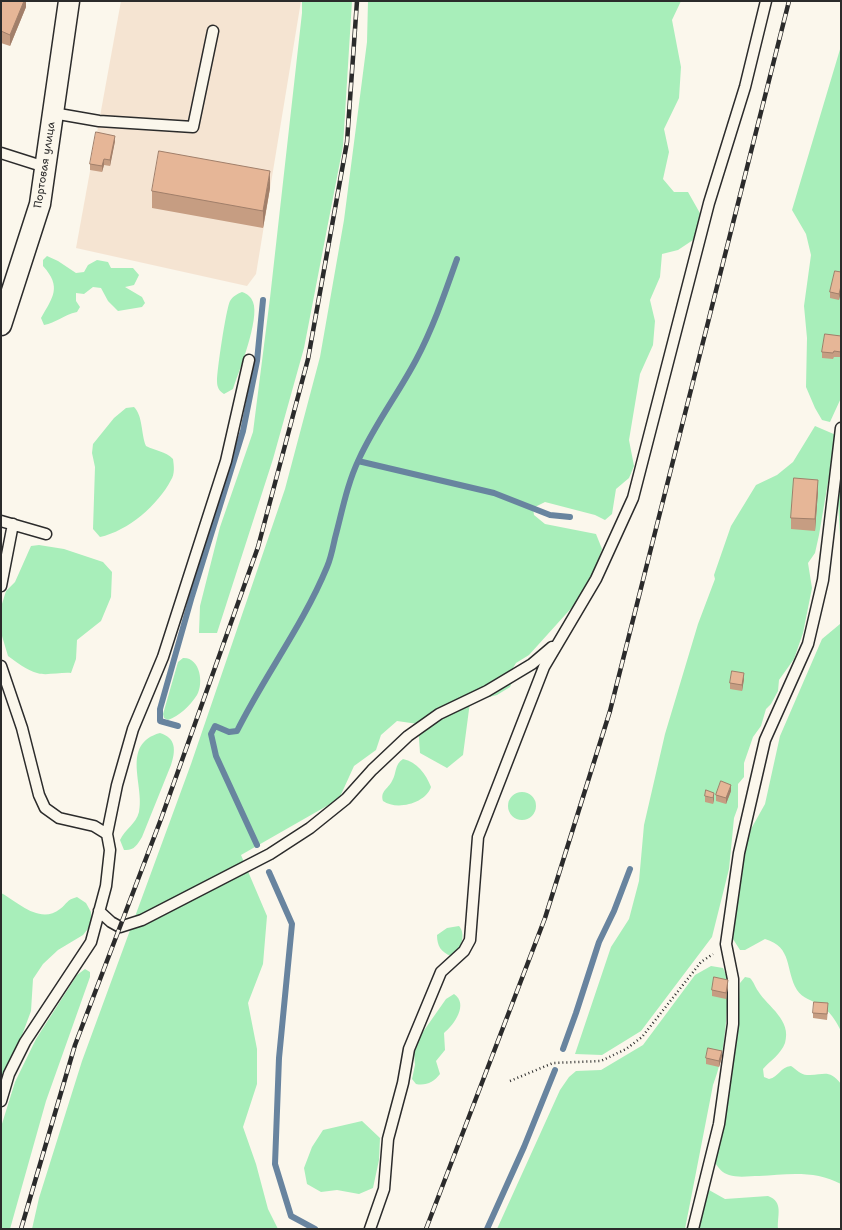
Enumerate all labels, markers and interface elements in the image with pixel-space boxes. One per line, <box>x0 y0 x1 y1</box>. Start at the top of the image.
street label: Портовая улица <box>32 121 58 209</box>

